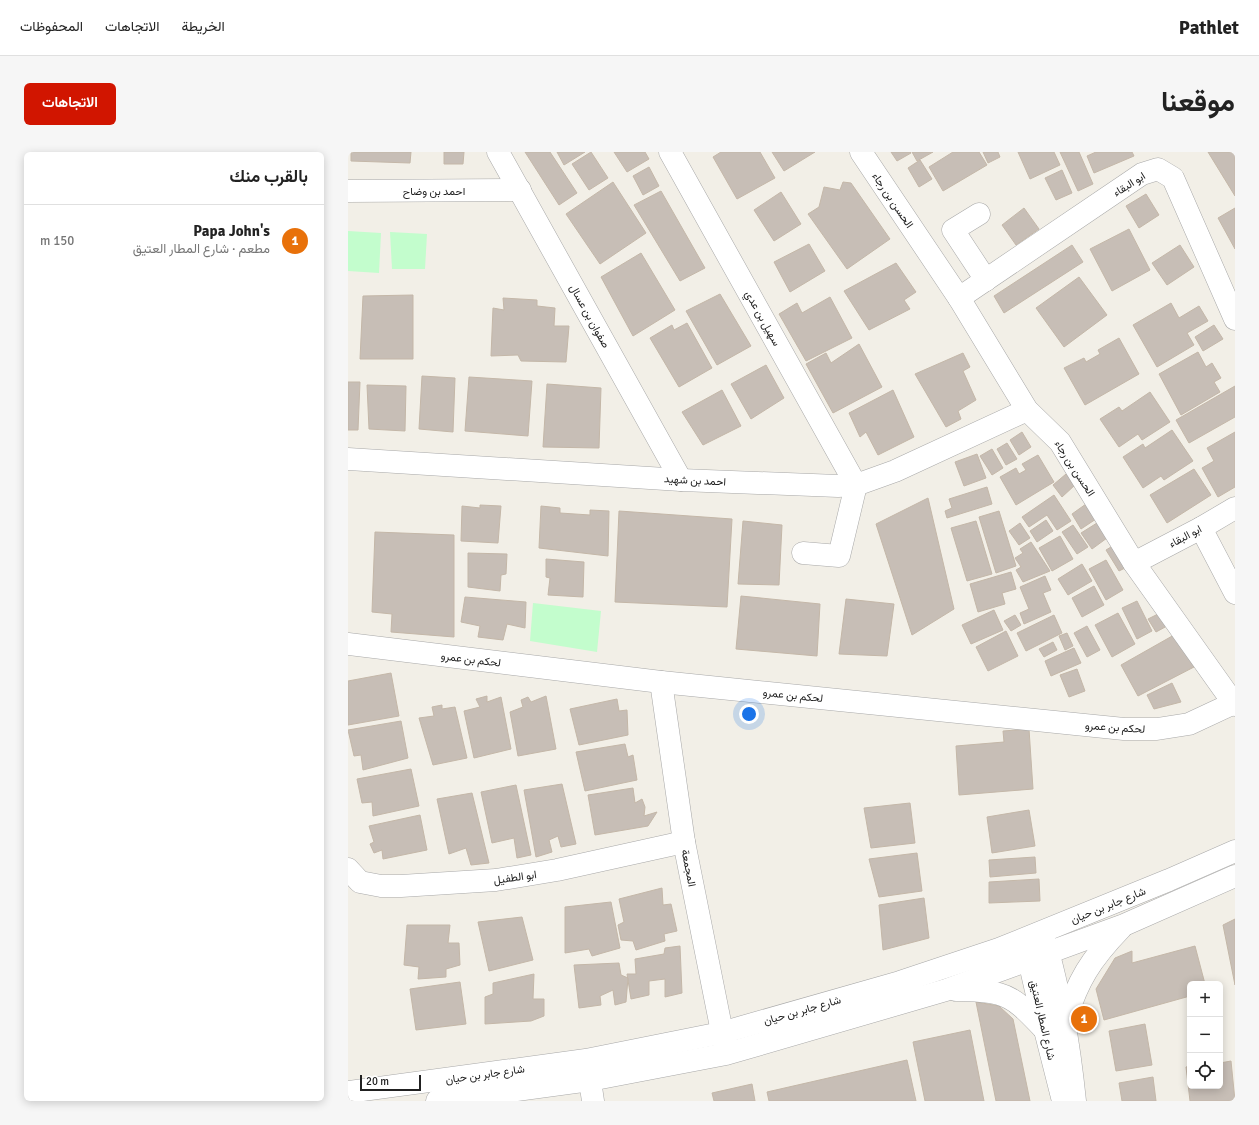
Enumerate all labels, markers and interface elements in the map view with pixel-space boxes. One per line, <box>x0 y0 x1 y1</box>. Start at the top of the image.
text: Pathlet <box>1179 16 1239 40</box>
text: المحفوظات <box>20 18 83 35</box>
text: الاتجاهات <box>105 18 159 35</box>
text: الخريطة <box>181 18 225 35</box>
button: الاتجاهات <box>24 83 116 125</box>
text: موقعنا <box>1161 85 1235 119</box>
text: بالقرب منك <box>230 166 308 187</box>
street label: الحسن بن رجاء <box>869 170 916 230</box>
street label: ابو البقاء <box>1111 170 1148 199</box>
street label: احمد بن وضاح <box>403 185 465 199</box>
text: Papa John's <box>193 222 270 240</box>
text: 150 m <box>40 233 74 249</box>
text: 1 <box>291 233 299 249</box>
text: مطعم · شارع المطار العتيق <box>133 241 270 257</box>
street label: صفوان بن عسال <box>567 282 612 350</box>
street label: سهيل بن عدي <box>739 288 783 350</box>
street label: الحسن بن رجاء <box>1052 438 1097 499</box>
street label: احمد بن شهيد <box>664 472 726 489</box>
street label: ابو البقاء <box>1167 522 1204 551</box>
street label: لحكم بن عمرو <box>440 649 502 671</box>
street label: لحكم بن عمرو <box>762 686 824 706</box>
your location <box>739 704 759 724</box>
street label: لحكم بن عمرو <box>1084 719 1145 737</box>
street label: المجمعة <box>679 848 699 888</box>
street label: ابو الطفيل <box>493 868 537 887</box>
street label: شارع جابر بن حيان <box>1069 884 1148 927</box>
street label: شارع المطار العتيق <box>1026 979 1058 1062</box>
map controls <box>1187 981 1223 1089</box>
button: + <box>1187 981 1223 1017</box>
street label: شارع جابر بن حيان <box>762 993 843 1029</box>
pin: 1 <box>1071 1004 1097 1034</box>
button: − <box>1187 1017 1223 1053</box>
button: locate <box>1187 1053 1223 1089</box>
street label: شارع جابر بن حيان <box>445 1062 526 1087</box>
scale bar <box>360 1073 421 1092</box>
text: 20 m <box>366 1075 389 1088</box>

